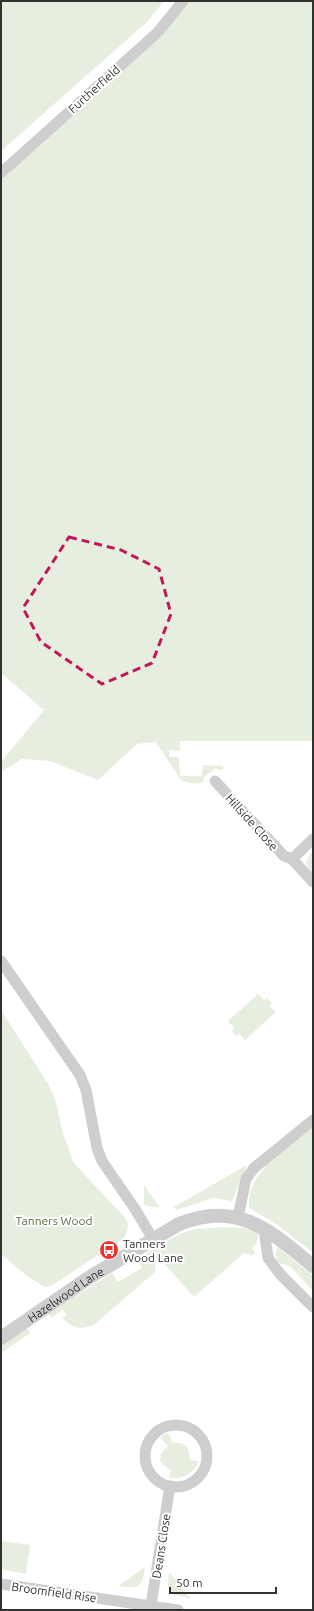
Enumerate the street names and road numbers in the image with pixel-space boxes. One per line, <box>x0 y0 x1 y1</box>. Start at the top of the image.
street label: Furtherfield <box>66 63 122 115</box>
street label: Hillside Close <box>223 791 281 853</box>
street label: Hazelwood Lane <box>25 1264 106 1324</box>
street label: Deans Close <box>149 1513 173 1579</box>
street label: Broomfield Rise <box>11 1580 97 1604</box>

